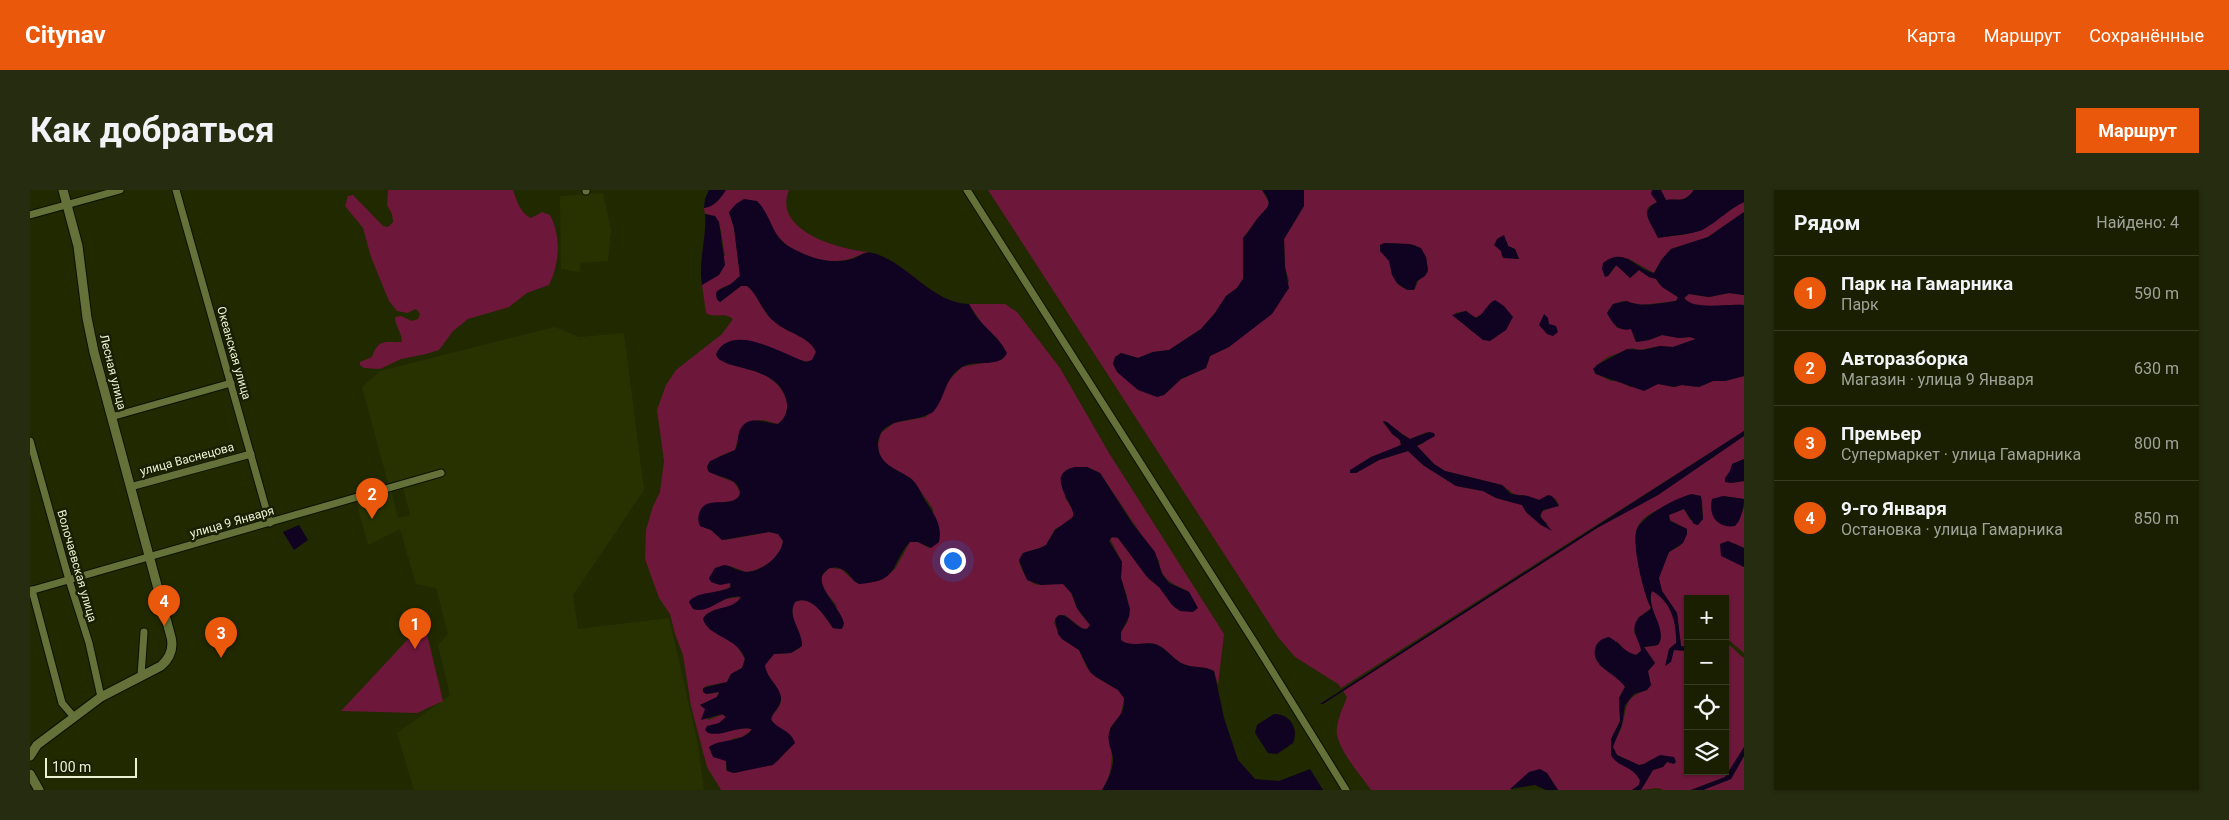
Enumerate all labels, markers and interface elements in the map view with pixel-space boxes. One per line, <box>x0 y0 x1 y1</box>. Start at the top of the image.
text: Citynav <box>25 21 106 49</box>
text: Карта <box>1907 25 1956 46</box>
text: Маршрут <box>1984 25 2061 46</box>
text: Сохранённые <box>2089 25 2204 46</box>
button: Маршрут <box>2076 108 2199 153</box>
text: Как добраться <box>30 110 275 151</box>
text: Рядом <box>1794 211 1860 235</box>
text: Найдено: 4 <box>2096 213 2179 232</box>
text: Парк на Гамарника <box>1841 272 2013 295</box>
text: 1 <box>1805 284 1815 303</box>
text: 590 m <box>2134 284 2179 303</box>
text: Парк <box>1841 295 1879 314</box>
street label: Океанская улица <box>214 305 254 401</box>
street label: Лесная улица <box>97 333 129 411</box>
text: Авторазборка <box>1841 347 1968 370</box>
text: 2 <box>1805 359 1815 378</box>
text: 630 m <box>2134 359 2179 378</box>
text: Магазин · улица 9 Января <box>1841 370 2034 389</box>
text: Премьер <box>1841 422 1921 445</box>
text: 3 <box>1805 434 1815 453</box>
text: 800 m <box>2134 434 2179 453</box>
street label: улица Васнецова <box>138 440 236 478</box>
text: Супермаркет · улица Гамарника <box>1841 445 2081 464</box>
pin: 2 <box>356 478 388 519</box>
text: 9-го Января <box>1841 497 1947 520</box>
street label: улица 9 Января <box>188 503 276 541</box>
street label: Волочаевская улица <box>54 508 100 624</box>
text: 4 <box>1805 509 1815 528</box>
text: 850 m <box>2134 509 2179 528</box>
text: Остановка · улица Гамарника <box>1841 520 2063 539</box>
your location <box>940 548 966 574</box>
pin: 4 <box>148 585 180 626</box>
map controls <box>1684 595 1729 775</box>
button: + <box>1684 595 1729 640</box>
pin: 1 <box>399 608 431 649</box>
pin: 3 <box>205 617 237 658</box>
button: − <box>1684 640 1729 685</box>
button: locate <box>1684 685 1729 730</box>
button: layers <box>1684 730 1729 775</box>
scale bar <box>45 755 138 778</box>
text: 100 m <box>52 759 91 775</box>

